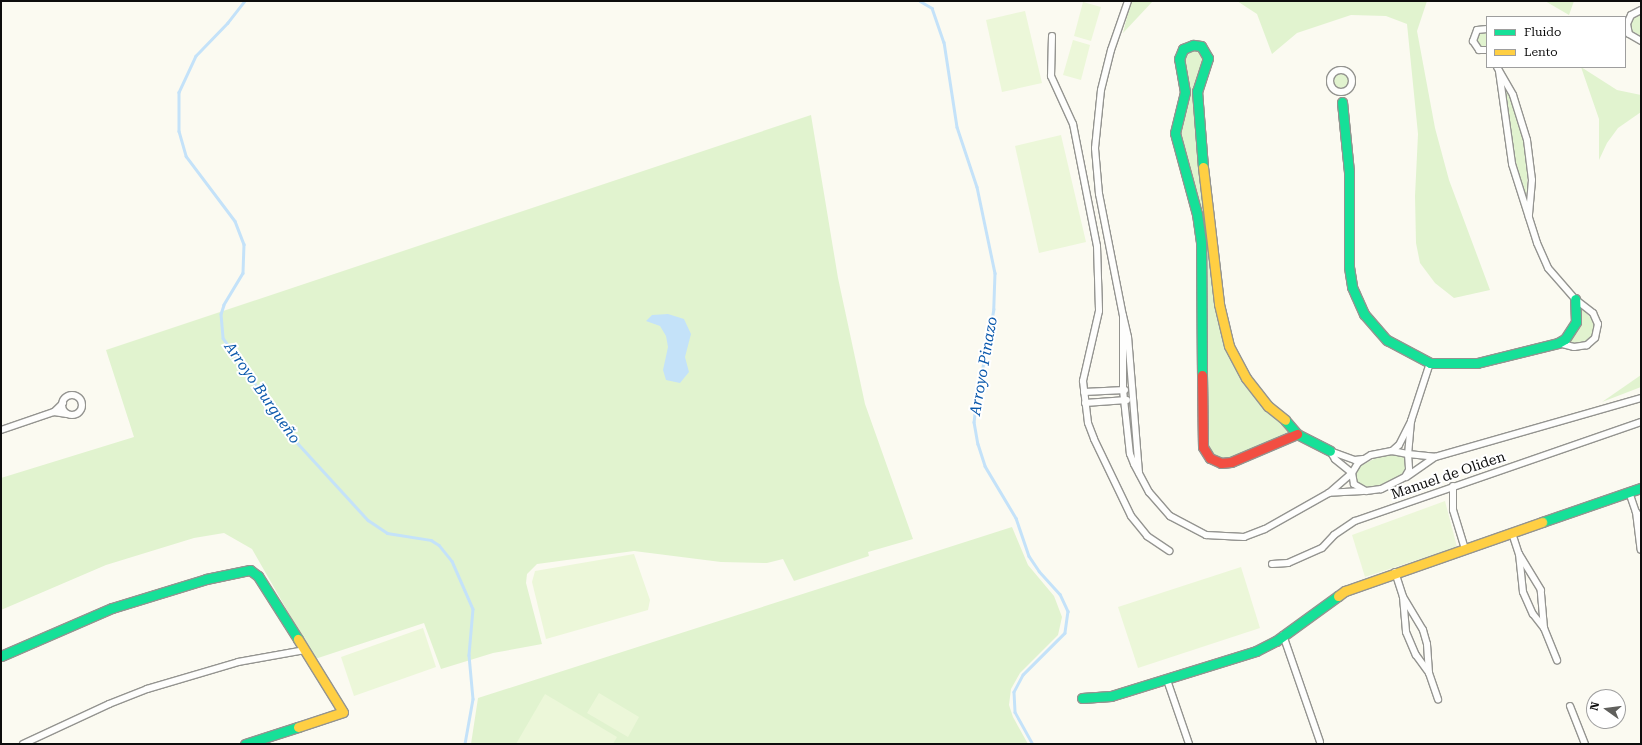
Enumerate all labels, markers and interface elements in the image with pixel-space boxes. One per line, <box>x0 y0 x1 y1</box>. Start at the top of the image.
legend <box>1486 16 1626 68</box>
text: Fluido <box>1524 25 1561 39</box>
text: Lento <box>1524 45 1558 59</box>
water label: Arroyo Pinazo <box>966 315 1002 417</box>
water label: Arroyo Burgueño <box>220 339 304 447</box>
street label: Manuel de Oliden <box>1389 448 1507 502</box>
north arrow <box>1586 689 1626 729</box>
text: N <box>1588 701 1602 712</box>

